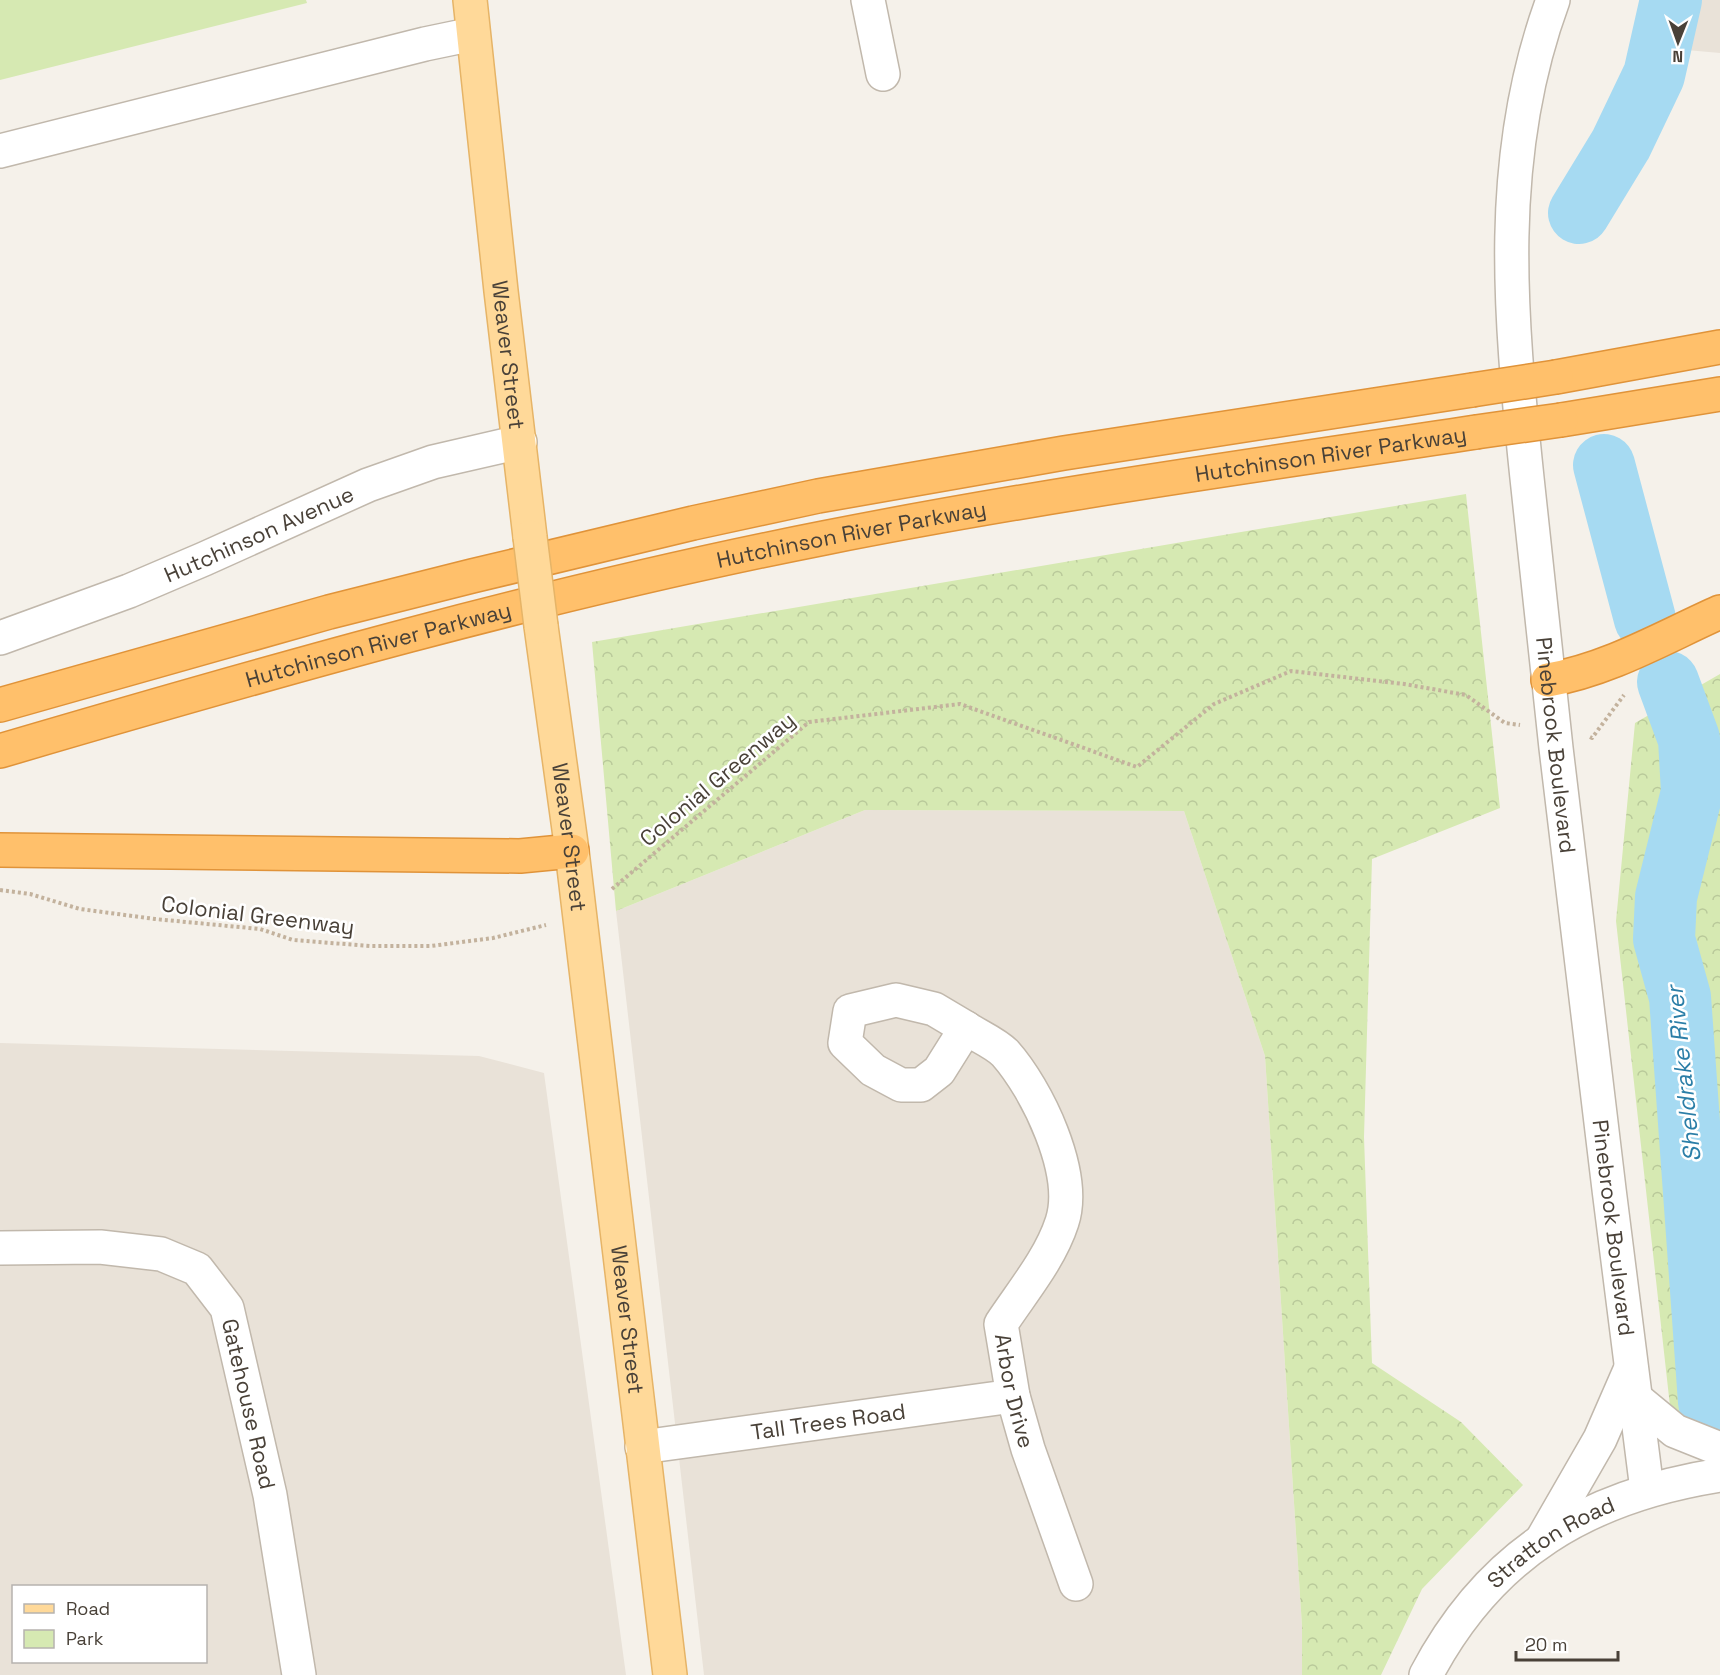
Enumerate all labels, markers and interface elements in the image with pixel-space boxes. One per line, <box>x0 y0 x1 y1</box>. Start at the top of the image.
north arrow <box>1648 12 1708 72</box>
text: N <box>1672 46 1683 67</box>
street label: Weaver Street <box>486 279 531 431</box>
street label: Hutchinson River Parkway <box>1193 420 1468 488</box>
street label: Hutchinson Avenue <box>160 479 358 588</box>
street label: Hutchinson River Parkway <box>714 494 988 574</box>
street label: Hutchinson River Parkway <box>242 595 514 693</box>
street label: Pinebrook Boulevard <box>1530 635 1582 855</box>
street label: Colonial Greenway <box>634 706 800 852</box>
street label: Weaver Street <box>546 761 593 913</box>
street label: Colonial Greenway <box>160 889 356 941</box>
water label: Sheldrake River <box>1658 982 1708 1164</box>
street label: Pinebrook Boulevard <box>1587 1118 1641 1338</box>
street label: Weaver Street <box>605 1244 650 1396</box>
street label: Gatehouse Road <box>216 1316 282 1492</box>
street label: Arbor Drive <box>989 1331 1041 1451</box>
street label: Tall Trees Road <box>749 1397 907 1446</box>
street label: Stratton Road <box>1481 1490 1619 1594</box>
legend <box>12 1585 207 1663</box>
text: Road <box>66 1597 110 1620</box>
scale bar <box>1516 1624 1618 1662</box>
text: Park <box>66 1627 104 1650</box>
text: 20 m <box>1525 1633 1568 1656</box>

